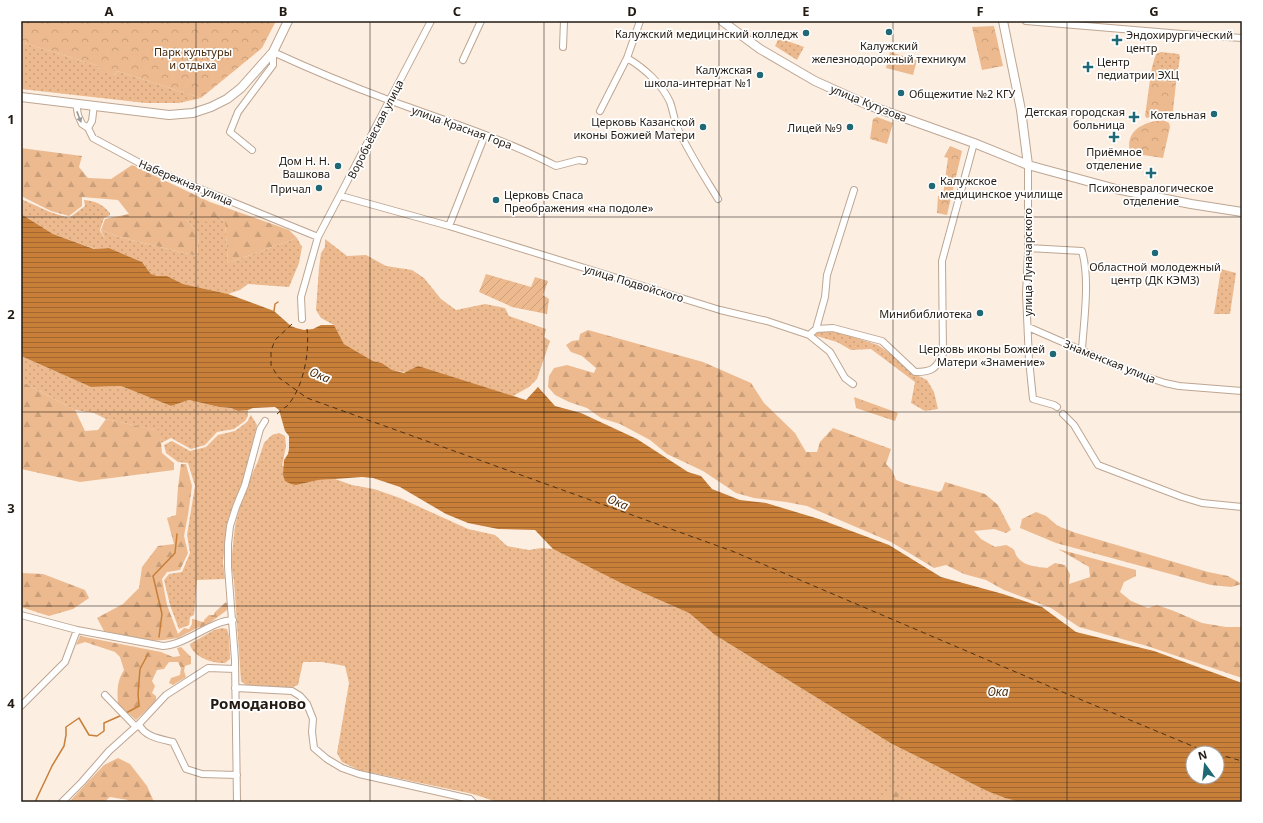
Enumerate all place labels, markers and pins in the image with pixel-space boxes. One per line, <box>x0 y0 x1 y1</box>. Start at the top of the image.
place label: Калужский медицинский колледж <box>615 26 799 41</box>
marker: Калужский железнодорожный техникум <box>884 27 894 37</box>
place label: Эндохирургический центр <box>1126 27 1233 55</box>
marker: Калужский медицинский колледж <box>801 28 811 38</box>
marker: Эндохирургический центр <box>1111 34 1123 46</box>
place label: Калужский железнодорожный техникум <box>812 38 966 66</box>
place label: Центр педиатрии ЭХЦ <box>1097 54 1180 82</box>
marker: Центр педиатрии ЭХЦ <box>1082 61 1094 73</box>
place label: Калужская школа-интернат №1 <box>644 62 752 90</box>
marker: Калужская школа-интернат №1 <box>755 70 765 80</box>
place label: Общежитие №2 КГУ <box>909 86 1016 101</box>
marker: Общежитие №2 КГУ <box>896 88 906 98</box>
place label: Детская городская больница <box>1025 104 1125 132</box>
place label: Котельная <box>1150 107 1206 122</box>
marker: Котельная <box>1209 109 1219 119</box>
marker: Детская городская больница <box>1128 111 1140 123</box>
place label: Церковь Казанской иконы Божией Матери <box>573 114 695 142</box>
place label: Лицей №9 <box>787 120 842 135</box>
marker: Церковь Казанской иконы Божией Матери <box>698 122 708 132</box>
marker: Лицей №9 <box>845 122 855 132</box>
marker: Приёмное отделение <box>1108 131 1120 143</box>
place label: Приёмное отделение <box>1086 144 1142 172</box>
place label: Дом Н. Н. Вашкова <box>279 153 330 181</box>
marker: Дом Н. Н. Вашкова <box>333 161 343 171</box>
marker: Психоневралогическое отделение <box>1145 167 1157 179</box>
place label: Калужское медицинское училище <box>940 173 1063 201</box>
place label: Психоневралогическое отделение <box>1089 180 1213 208</box>
place label: Причал <box>270 181 311 196</box>
marker: Калужское медицинское училище <box>927 181 937 191</box>
marker: Причал <box>314 183 324 193</box>
place label: Церковь Спаса Преображения «на подоле» <box>504 187 654 215</box>
marker: Церковь Спаса Преображения «на подоле» <box>491 195 501 205</box>
marker: Областной молодежный центр (ДК КЭМЗ) <box>1150 248 1160 258</box>
place label: Областной молодежный центр (ДК КЭМЗ) <box>1089 259 1221 287</box>
place label: Минибиблиотека <box>879 306 972 321</box>
marker: Минибиблиотека <box>975 308 985 318</box>
place label: Церковь иконы Божией Матери «Знамение» <box>919 341 1045 369</box>
marker: Церковь иконы Божией Матери «Знамение» <box>1048 349 1058 359</box>

